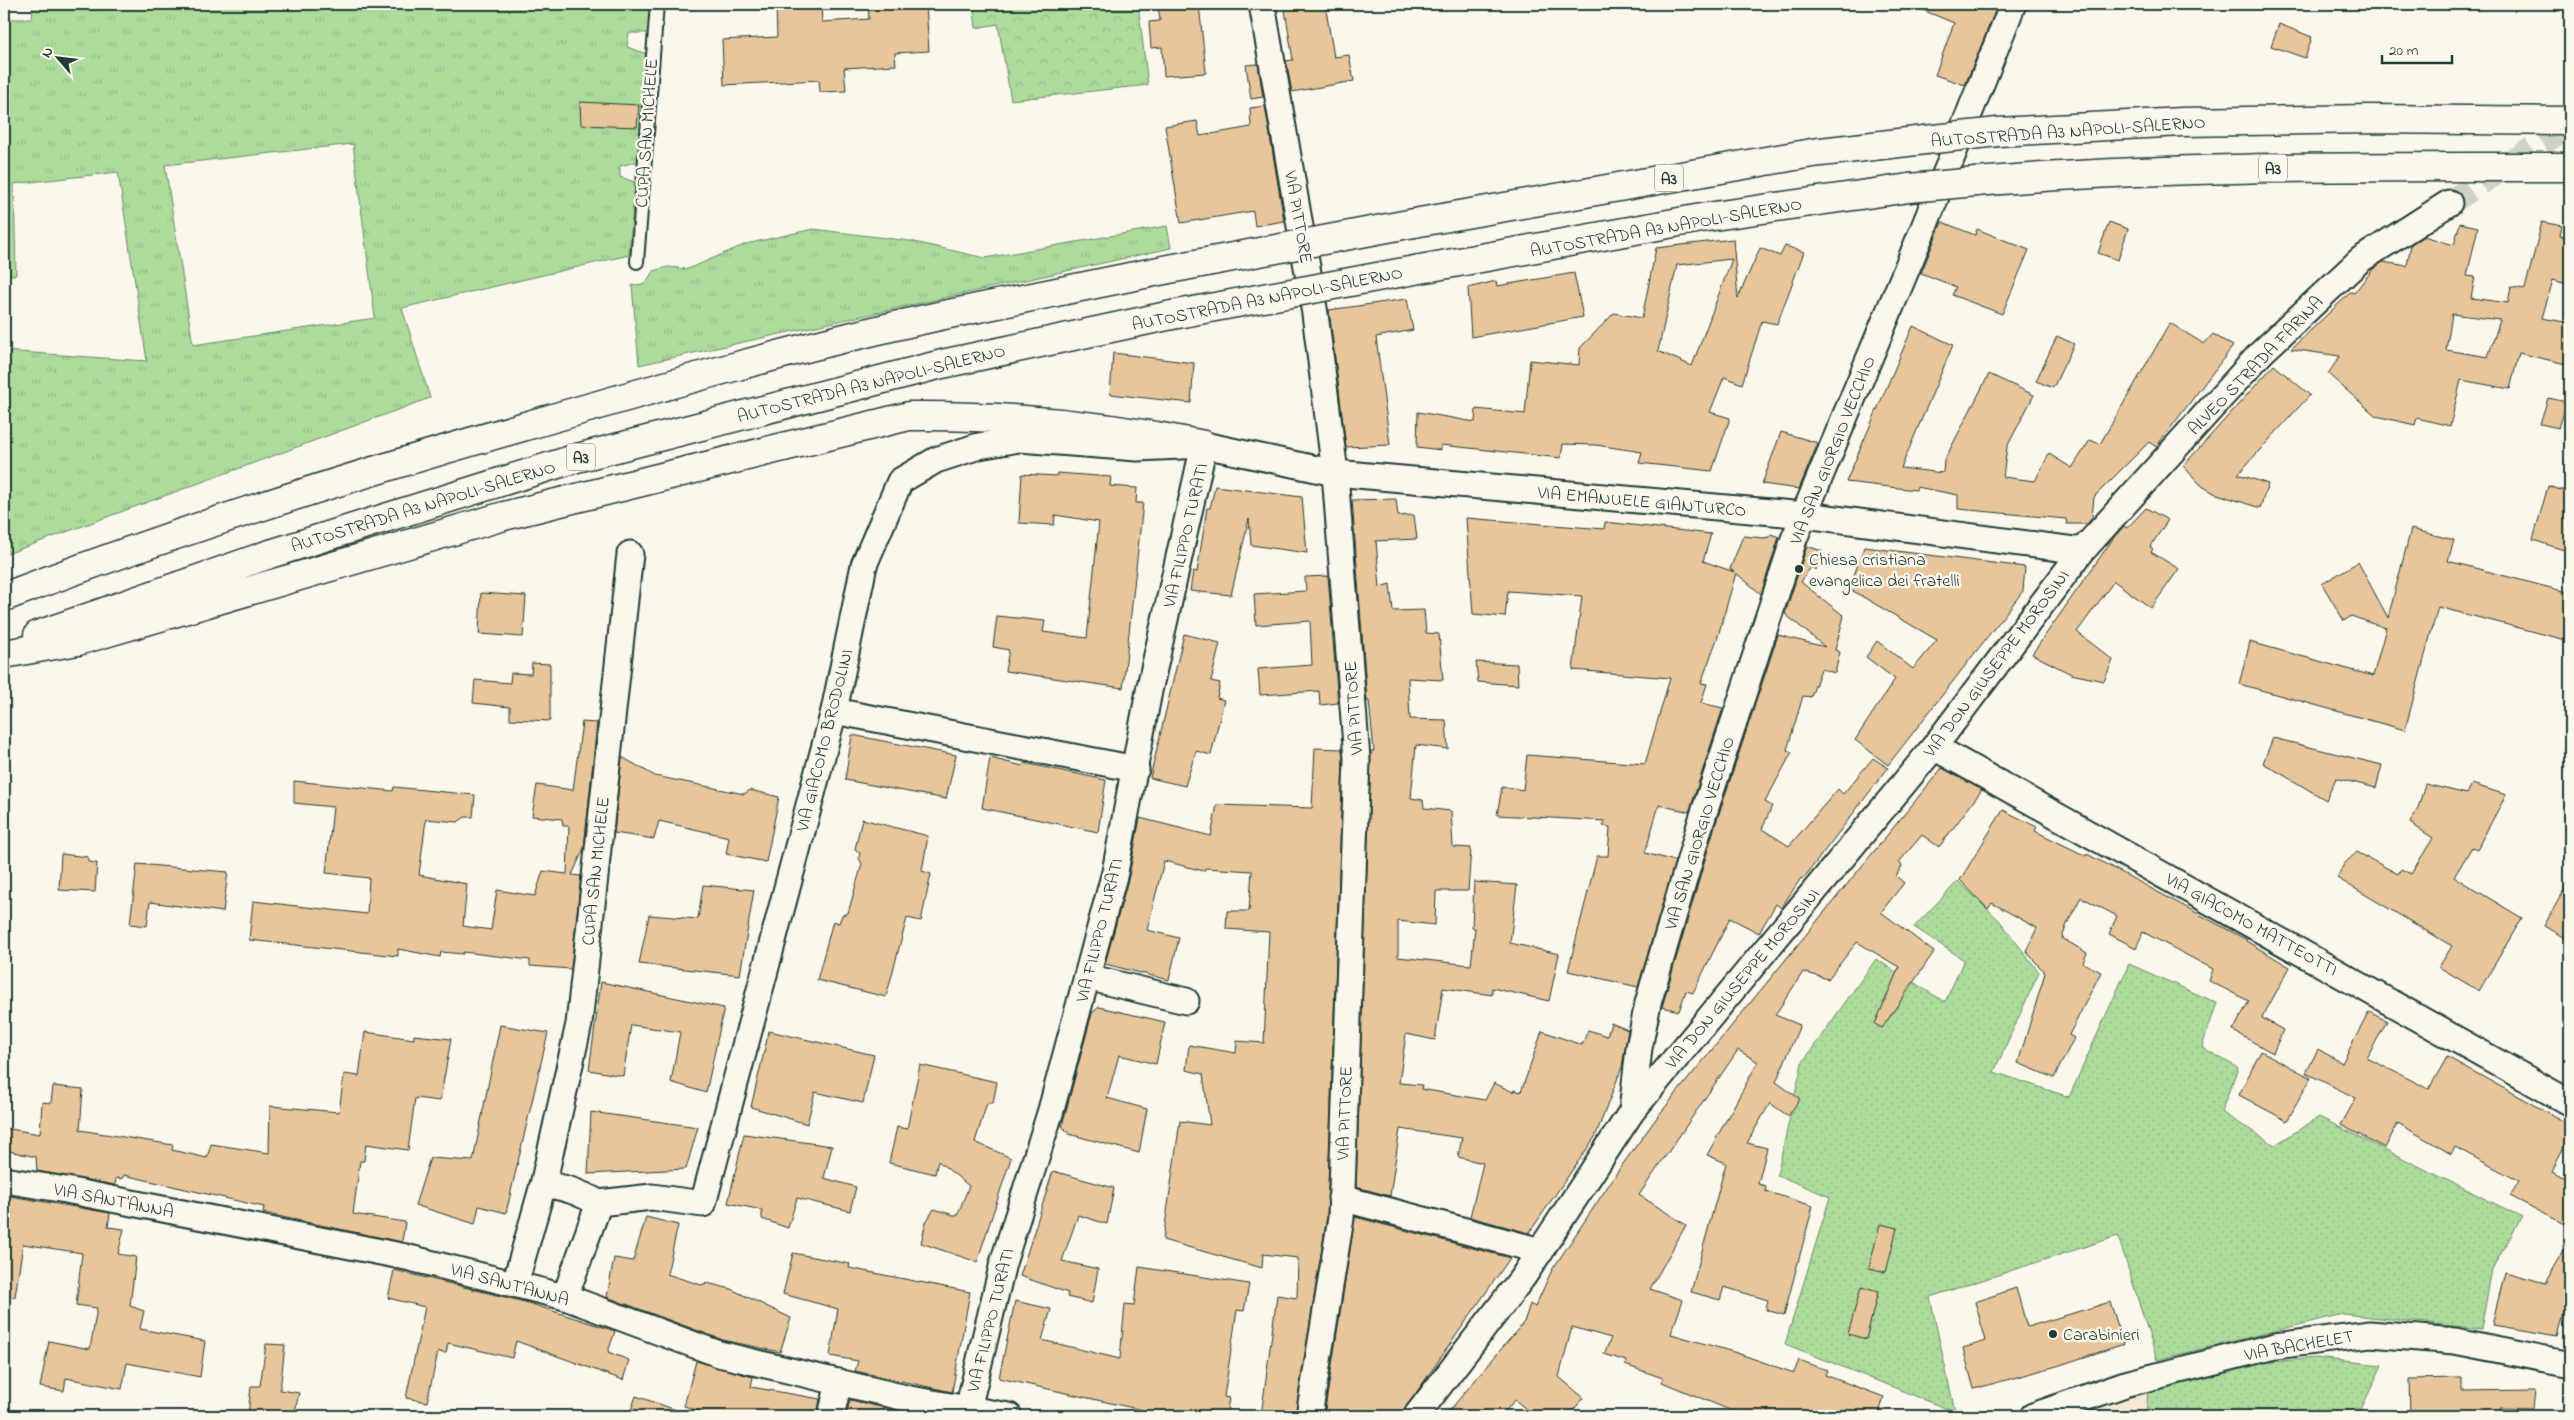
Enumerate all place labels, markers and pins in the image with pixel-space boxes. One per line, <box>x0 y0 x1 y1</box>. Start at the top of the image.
place label: Chiesa cristiana evangelica dei fratelli <box>1809 548 1960 596</box>
marker: Chiesa cristiana evangelica dei fratelli <box>1793 563 1805 575</box>
place label: Carabinieri <box>2063 1323 2140 1349</box>
marker: Carabinieri <box>2047 1328 2059 1340</box>

